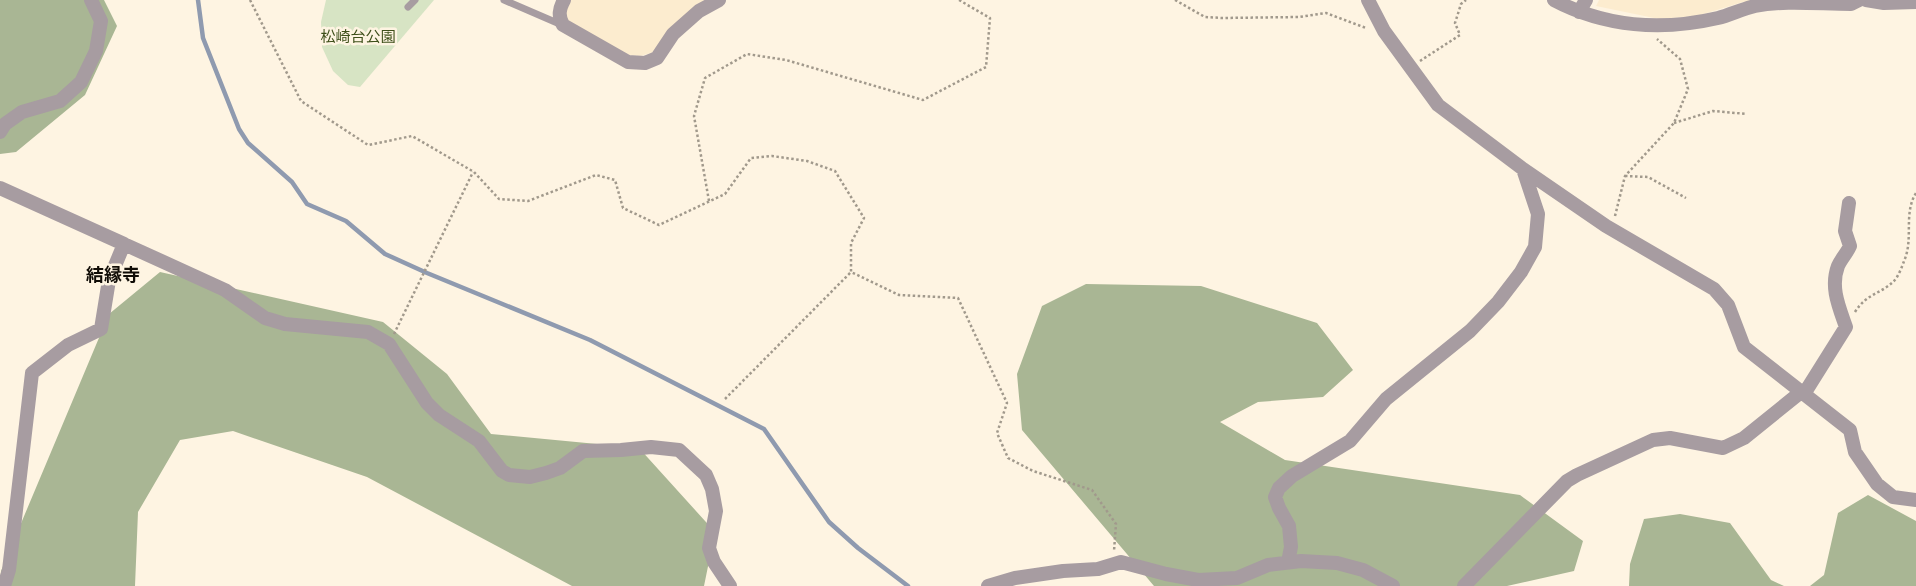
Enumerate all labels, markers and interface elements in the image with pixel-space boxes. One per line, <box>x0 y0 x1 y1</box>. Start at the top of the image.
park label: 松崎台公園 <box>320 27 396 45</box>
district label: 結縁寺 <box>86 263 140 285</box>

